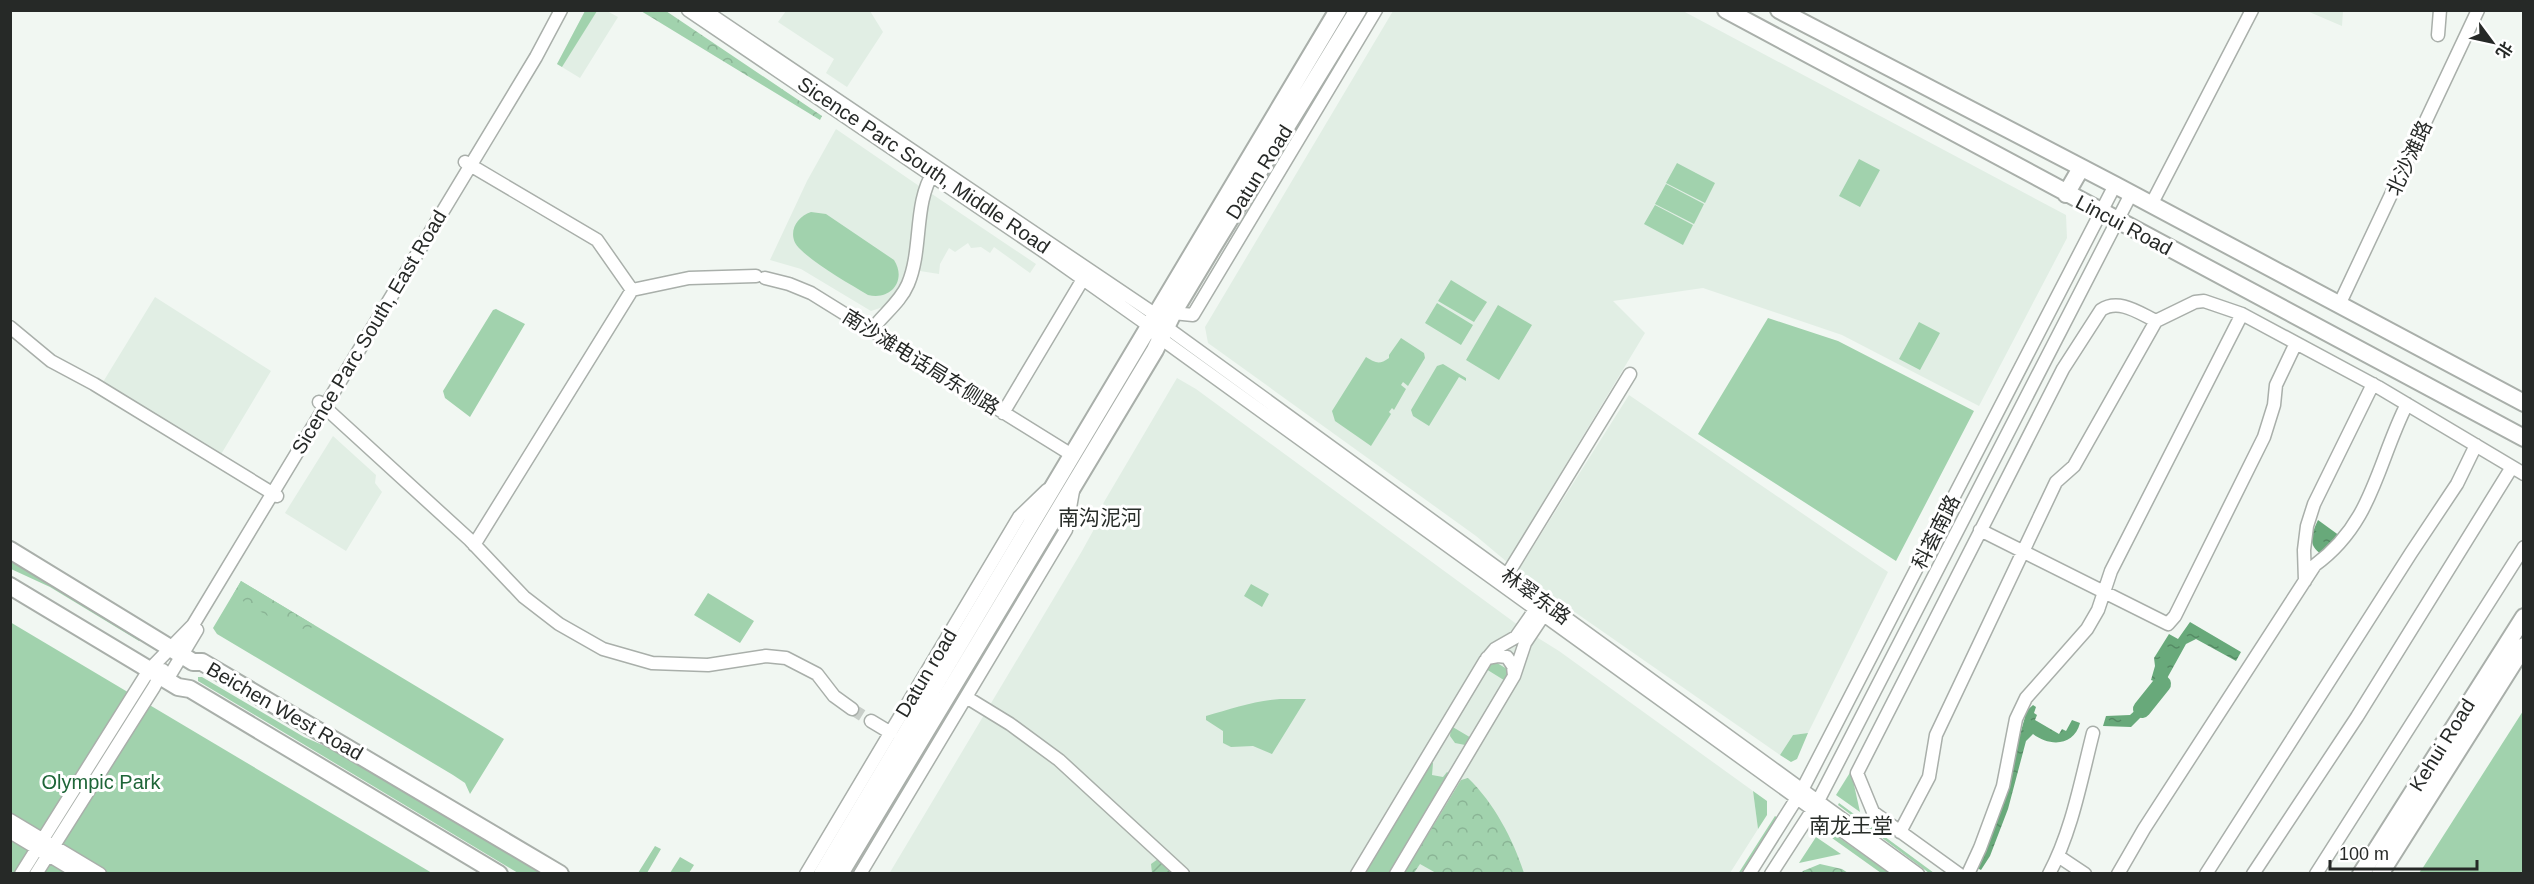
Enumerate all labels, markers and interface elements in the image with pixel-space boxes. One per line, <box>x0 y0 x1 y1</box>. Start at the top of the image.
north arrow <box>2462 12 2522 72</box>
text: 北 <box>2493 39 2516 61</box>
street label: Sicence Parc South, Middle Road <box>794 72 1054 258</box>
street label: 北沙滩路 <box>2382 117 2436 199</box>
street label: Datun Road <box>1221 121 1297 223</box>
street label: Lincui Road <box>2072 190 2176 260</box>
street label: Sicence Parc South, East Road <box>287 206 451 458</box>
street label: 南沙滩电话局东侧路 <box>839 305 1003 419</box>
street label: 科荟南路 <box>1908 491 1964 573</box>
district label: 南沟泥河 <box>1058 506 1142 529</box>
street label: 林翠东路 <box>1497 564 1575 628</box>
street label: Datun road <box>891 625 961 721</box>
street label: Beichen West Road <box>203 657 367 765</box>
street label: Kehui Road <box>2405 695 2479 795</box>
park label: Olympic Park <box>42 771 161 793</box>
district label: 南龙王堂 <box>1809 814 1893 837</box>
scale bar <box>2330 833 2477 871</box>
text: 100 m <box>2339 844 2389 864</box>

